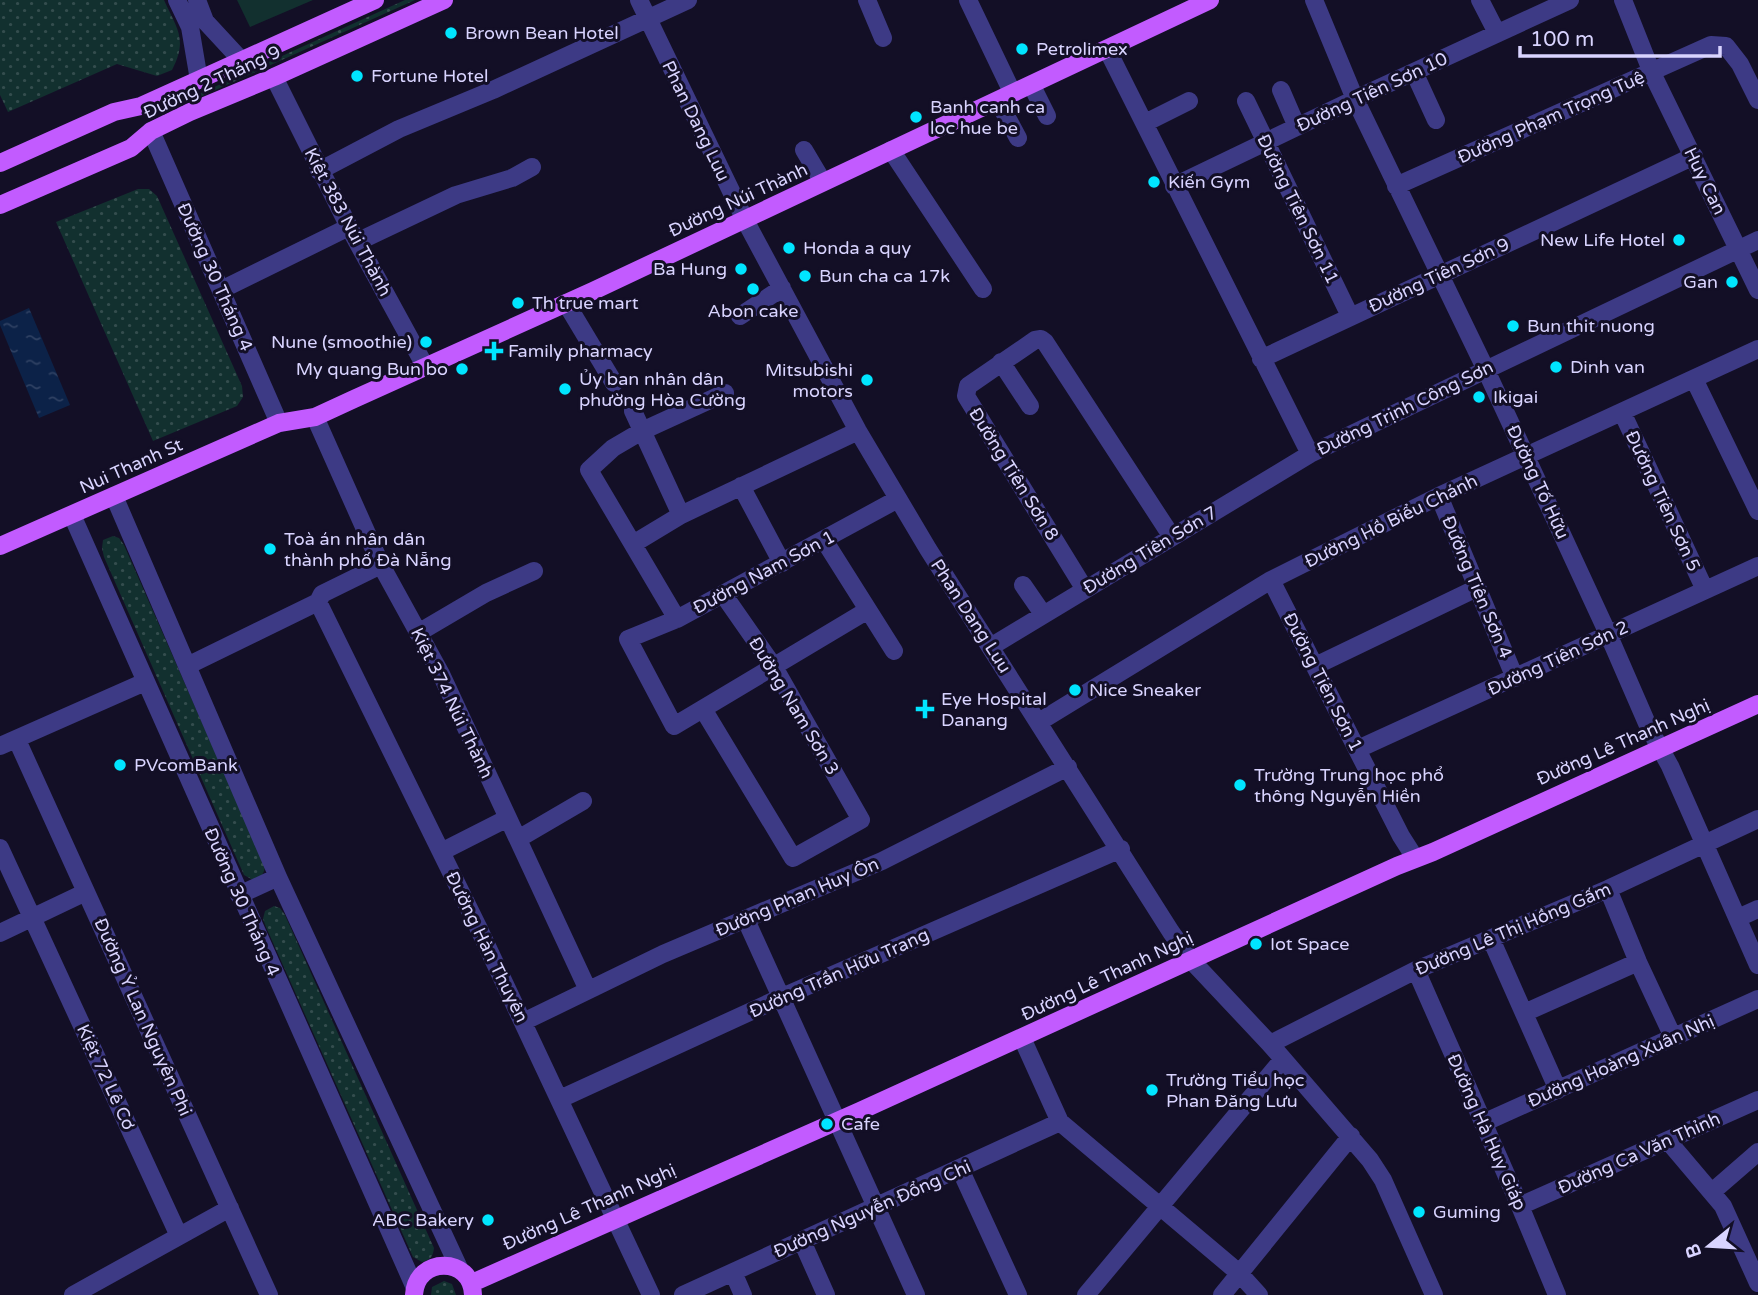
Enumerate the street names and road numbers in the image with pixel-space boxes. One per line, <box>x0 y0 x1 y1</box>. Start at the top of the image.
street label: Đường 2 Tháng 9 <box>140 41 284 123</box>
street label: Đường Tiên Sơn 10 <box>1293 47 1451 137</box>
street label: Phan Dang Luu <box>657 57 735 185</box>
street label: Đường Phạm Trọng Tuệ <box>1454 66 1648 168</box>
street label: Đường Tiên Sơn 11 <box>1252 131 1344 287</box>
street label: Kiệt 383 Núi Thành <box>300 144 396 300</box>
street label: Huy Can <box>1679 144 1731 218</box>
street label: Đường Núi Thành <box>665 158 811 242</box>
street label: Đường 30 Tháng 4 <box>172 199 258 355</box>
street label: Đường Tiên Sơn 9 <box>1365 233 1513 317</box>
street label: Đường Trịnh Công Sơn <box>1313 356 1497 460</box>
street label: Đường Tiên Sơn 8 <box>964 403 1064 545</box>
street label: Đường Tố Hữu <box>1502 421 1574 543</box>
street label: Đường Tiên Sơn 5 <box>1621 427 1705 575</box>
street label: Nui Thanh St <box>76 433 186 499</box>
street label: Đường Hồ Biểu Chánh <box>1301 470 1481 572</box>
street label: Đường Tiên Sơn 7 <box>1079 501 1221 599</box>
street label: Đường Tiên Sơn 4 <box>1437 512 1517 662</box>
street label: Đường Nam Sơn 1 <box>689 525 839 619</box>
street label: Phan Dang Luu <box>926 555 1016 677</box>
street label: Đường Tiên Sơn 1 <box>1279 609 1367 755</box>
street label: Đường Tiên Sơn 2 <box>1484 616 1632 700</box>
street label: Kiệt 374 Núi Thành <box>406 624 498 782</box>
street label: Đường Nam Sơn 3 <box>744 633 844 779</box>
street label: Đường Lê Thanh Nghị <box>1533 694 1713 790</box>
street label: Đường 30 Tháng 4 <box>199 824 285 980</box>
street label: Đường Phan Huy Ôn <box>712 853 882 941</box>
street label: Đường Hàn Thuyên <box>441 868 533 1026</box>
street label: Đường Lê Thị Hồng Gấm <box>1412 878 1614 980</box>
street label: Đường Ỷ Lan Nguyên Phi <box>89 915 197 1119</box>
street label: Đường Trần Hữu Trang <box>746 923 932 1023</box>
street label: Đường Lê Thanh Nghị <box>1017 926 1197 1026</box>
street label: Đường Hoàng Xuân Nhị <box>1524 1010 1718 1112</box>
street label: Kiệt 72 Lê Cơ <box>72 1021 140 1133</box>
street label: Đường Hà Huy Giáp <box>1443 1050 1531 1214</box>
street label: Đường Ca Văn Thỉnh <box>1554 1107 1724 1199</box>
street label: Đường Nguyễn Đổng Chi <box>770 1156 974 1262</box>
street label: Đường Lê Thanh Nghị <box>499 1159 679 1255</box>

